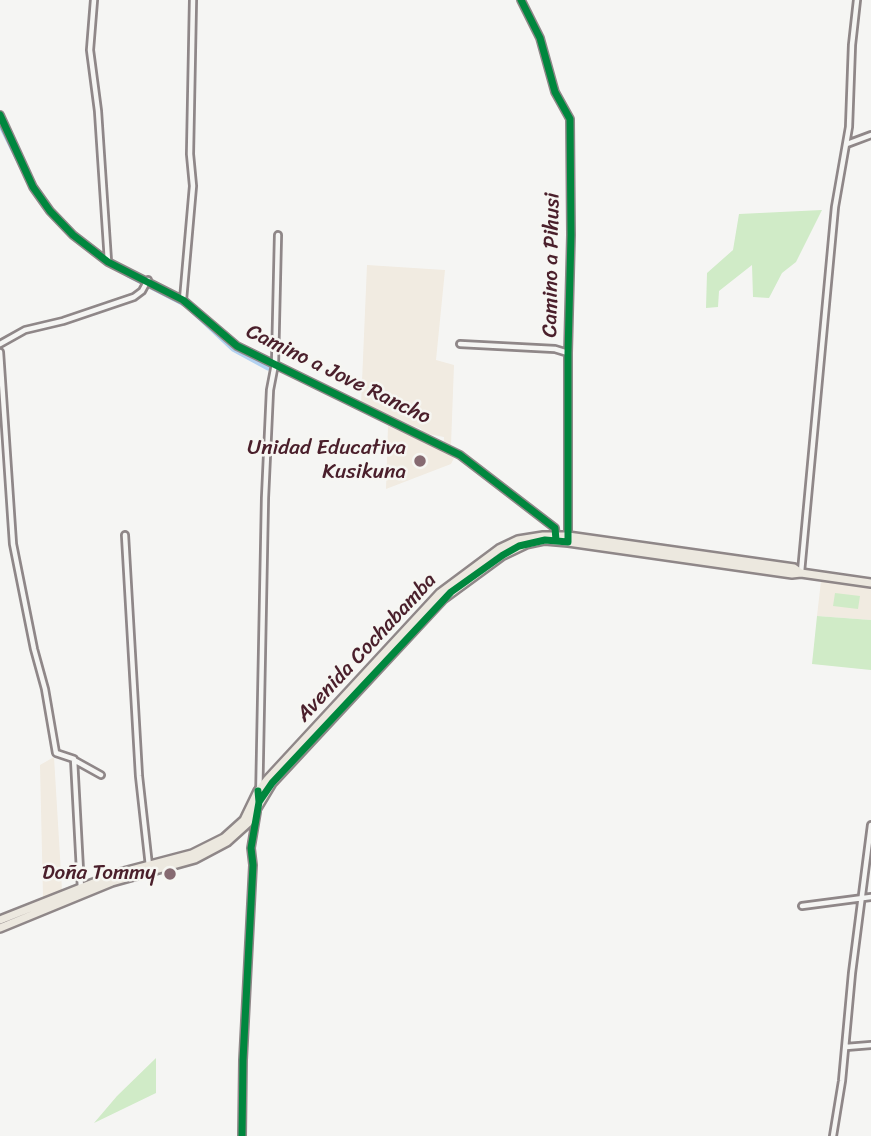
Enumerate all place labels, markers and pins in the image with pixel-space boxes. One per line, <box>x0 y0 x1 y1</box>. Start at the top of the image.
place label: Unidad Educativa Kusikuna <box>247 436 406 486</box>
marker: Unidad Educativa Kusikuna <box>412 453 428 469</box>
place label: Doña Tommy <box>42 861 156 887</box>
marker: Doña Tommy <box>162 866 178 882</box>

